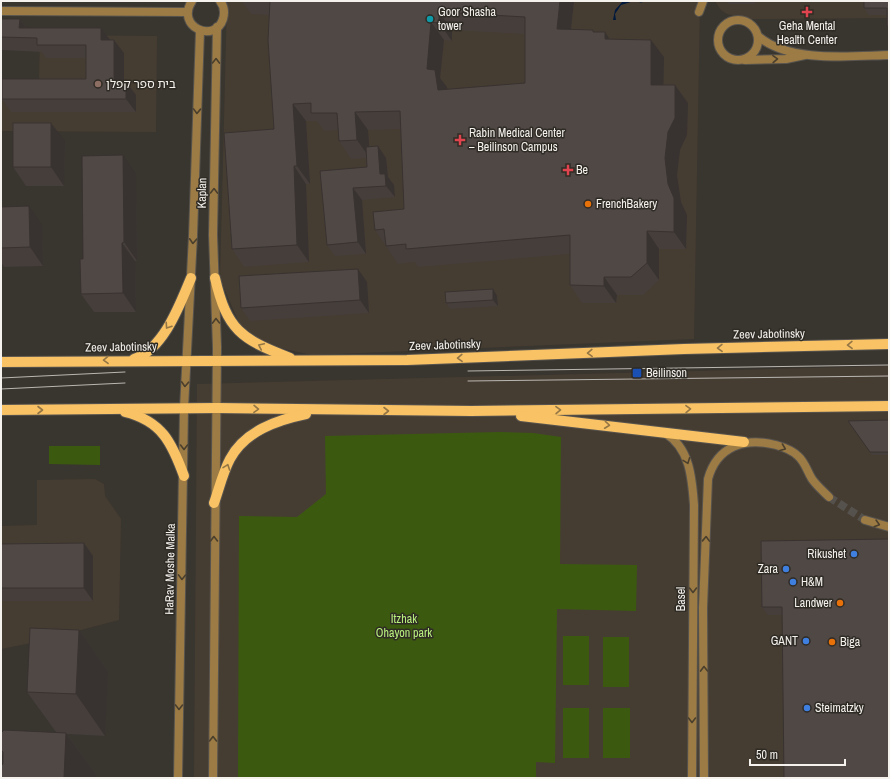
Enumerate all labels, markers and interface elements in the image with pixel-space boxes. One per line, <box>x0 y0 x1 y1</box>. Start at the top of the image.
place label: Goor Shasha tower <box>438 4 497 34</box>
marker: Geha Mental Health Center <box>801 6 813 18</box>
marker: Goor Shasha tower <box>425 14 435 24</box>
place label: Geha Mental Health Center <box>777 18 838 48</box>
one-way arrow <box>772 55 778 64</box>
one-way arrow <box>212 58 221 64</box>
place label: בית ספר קפלן <box>106 76 176 92</box>
marker: בית ספר קפלן <box>93 79 103 89</box>
one-way arrow <box>193 108 202 114</box>
place label: Rabin Medical Center – Beilinson Campus <box>469 125 565 155</box>
marker: Rabin Medical Center – Beilinson Campus <box>454 134 466 146</box>
place label: Be <box>576 162 588 178</box>
marker: Be <box>563 165 573 175</box>
street label: Kaplan <box>194 178 210 208</box>
one-way arrow <box>210 188 218 194</box>
place label: FrenchBakery <box>596 196 657 212</box>
marker: FrenchBakery <box>583 199 593 209</box>
one-way arrow <box>188 238 197 244</box>
one-way arrow <box>212 318 220 324</box>
one-way arrow <box>166 321 173 328</box>
street label: Zeev Jabotinsky <box>733 325 805 343</box>
street label: Zeev Jabotinsky <box>409 336 481 354</box>
street label: Zeev Jabotinsky <box>85 338 157 356</box>
one-way arrow <box>847 341 853 349</box>
one-way arrow <box>258 343 265 351</box>
one-way arrow <box>717 344 723 353</box>
one-way arrow <box>587 348 593 357</box>
one-way arrow <box>457 353 463 362</box>
one-way arrow <box>103 356 109 364</box>
place label: Beilinson <box>646 365 687 381</box>
marker: Beilinson <box>631 367 643 379</box>
one-way arrow <box>181 381 190 387</box>
one-way arrow <box>37 405 43 414</box>
one-way arrow <box>253 405 259 413</box>
one-way arrow <box>685 405 691 413</box>
one-way arrow <box>555 406 561 414</box>
one-way arrow <box>383 407 389 415</box>
one-way arrow <box>604 420 610 429</box>
one-way arrow <box>779 443 786 451</box>
one-way arrow <box>180 444 188 450</box>
one-way arrow <box>682 457 690 464</box>
one-way arrow <box>223 463 231 470</box>
one-way arrow <box>874 519 880 527</box>
street label: HaRav Moshe Malka <box>161 523 179 615</box>
one-way arrow <box>210 536 218 542</box>
one-way arrow <box>702 536 710 542</box>
place label: Rikushet <box>807 546 846 562</box>
marker: Rikushet <box>849 549 859 559</box>
place label: Zara <box>758 561 779 577</box>
marker: Zara <box>781 564 791 574</box>
one-way arrow <box>178 574 186 580</box>
place label: H&M <box>801 574 823 590</box>
marker: H&M <box>788 577 798 587</box>
street label: Basel <box>673 587 689 611</box>
one-way arrow <box>689 587 697 593</box>
place label: Landwer <box>794 595 833 611</box>
marker: Landwer <box>835 598 845 608</box>
park label: Itzhak Ohayon park <box>376 611 432 641</box>
place label: GANT <box>771 633 798 649</box>
place label: Biga <box>840 634 861 650</box>
marker: GANT <box>801 636 811 646</box>
marker: Biga <box>827 637 837 647</box>
one-way arrow <box>700 666 708 672</box>
place label: Steimatzky <box>815 700 864 716</box>
marker: Steimatzky <box>802 703 812 713</box>
one-way arrow <box>175 704 183 710</box>
one-way arrow <box>688 717 696 723</box>
one-way arrow <box>209 736 217 742</box>
scale bar <box>750 741 845 767</box>
text: 50 m <box>756 747 778 763</box>

